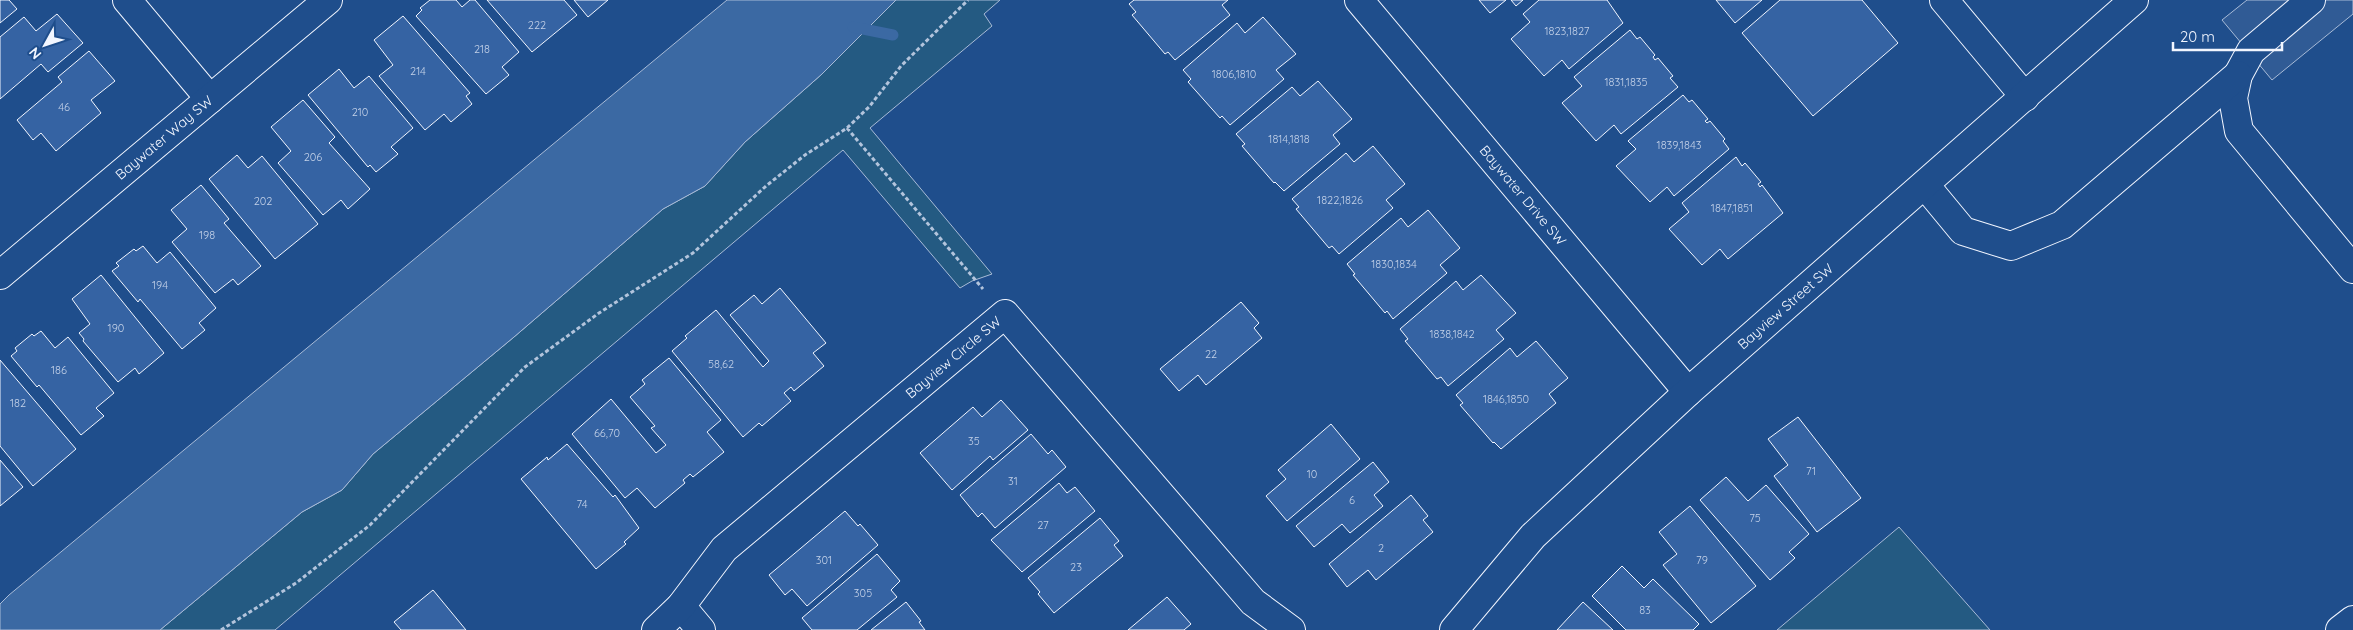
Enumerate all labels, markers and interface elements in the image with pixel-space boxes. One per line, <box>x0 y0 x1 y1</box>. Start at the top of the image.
house number: 222 <box>528 18 546 32</box>
north arrow <box>20 20 70 70</box>
scale bar <box>2173 20 2282 52</box>
house number: 1823,1827 <box>1544 24 1590 38</box>
text: 20 m <box>2180 27 2215 46</box>
house number: 218 <box>474 42 490 56</box>
text: N <box>25 44 45 63</box>
house number: 214 <box>410 64 426 78</box>
house number: 1806,1810 <box>1212 67 1256 81</box>
house number: 1831,1835 <box>1604 75 1648 89</box>
street label: Baywater Way SW <box>112 91 217 183</box>
house number: 46 <box>58 100 70 114</box>
house number: 210 <box>352 105 368 119</box>
house number: 1814,1818 <box>1268 132 1310 146</box>
house number: 1839,1843 <box>1657 138 1702 152</box>
street label: Baywater Drive SW <box>1476 141 1570 250</box>
house number: 206 <box>304 150 322 164</box>
house number: 1822,1826 <box>1317 193 1363 207</box>
house number: 202 <box>254 194 272 208</box>
house number: 1847,1851 <box>1711 201 1753 215</box>
house number: 198 <box>199 228 215 242</box>
house number: 1830,1834 <box>1371 257 1417 271</box>
street label: Bayview Street SW <box>1734 259 1837 353</box>
house number: 194 <box>152 278 168 292</box>
street label: Bayview Circle SW <box>902 312 1005 402</box>
house number: 190 <box>108 321 124 335</box>
house number: 1838,1842 <box>1429 327 1475 341</box>
house number: 22 <box>1205 347 1217 361</box>
house number: 58,62 <box>708 357 734 371</box>
house number: 186 <box>51 363 67 377</box>
house number: 1846,1850 <box>1483 392 1529 406</box>
house number: 182 <box>10 396 26 410</box>
house number: 66,70 <box>594 426 620 440</box>
house number: 35 <box>968 434 980 448</box>
house number: 71 <box>1806 464 1816 478</box>
house number: 10 <box>1307 467 1317 481</box>
house number: 31 <box>1008 474 1018 488</box>
house number: 6 <box>1349 493 1355 507</box>
house number: 74 <box>577 497 588 511</box>
house number: 75 <box>1749 511 1761 525</box>
house number: 27 <box>1037 518 1049 532</box>
house number: 2 <box>1378 541 1384 555</box>
house number: 301 <box>816 553 832 567</box>
house number: 79 <box>1696 553 1708 567</box>
house number: 23 <box>1070 560 1082 574</box>
house number: 305 <box>854 586 872 600</box>
house number: 83 <box>1639 603 1651 617</box>

